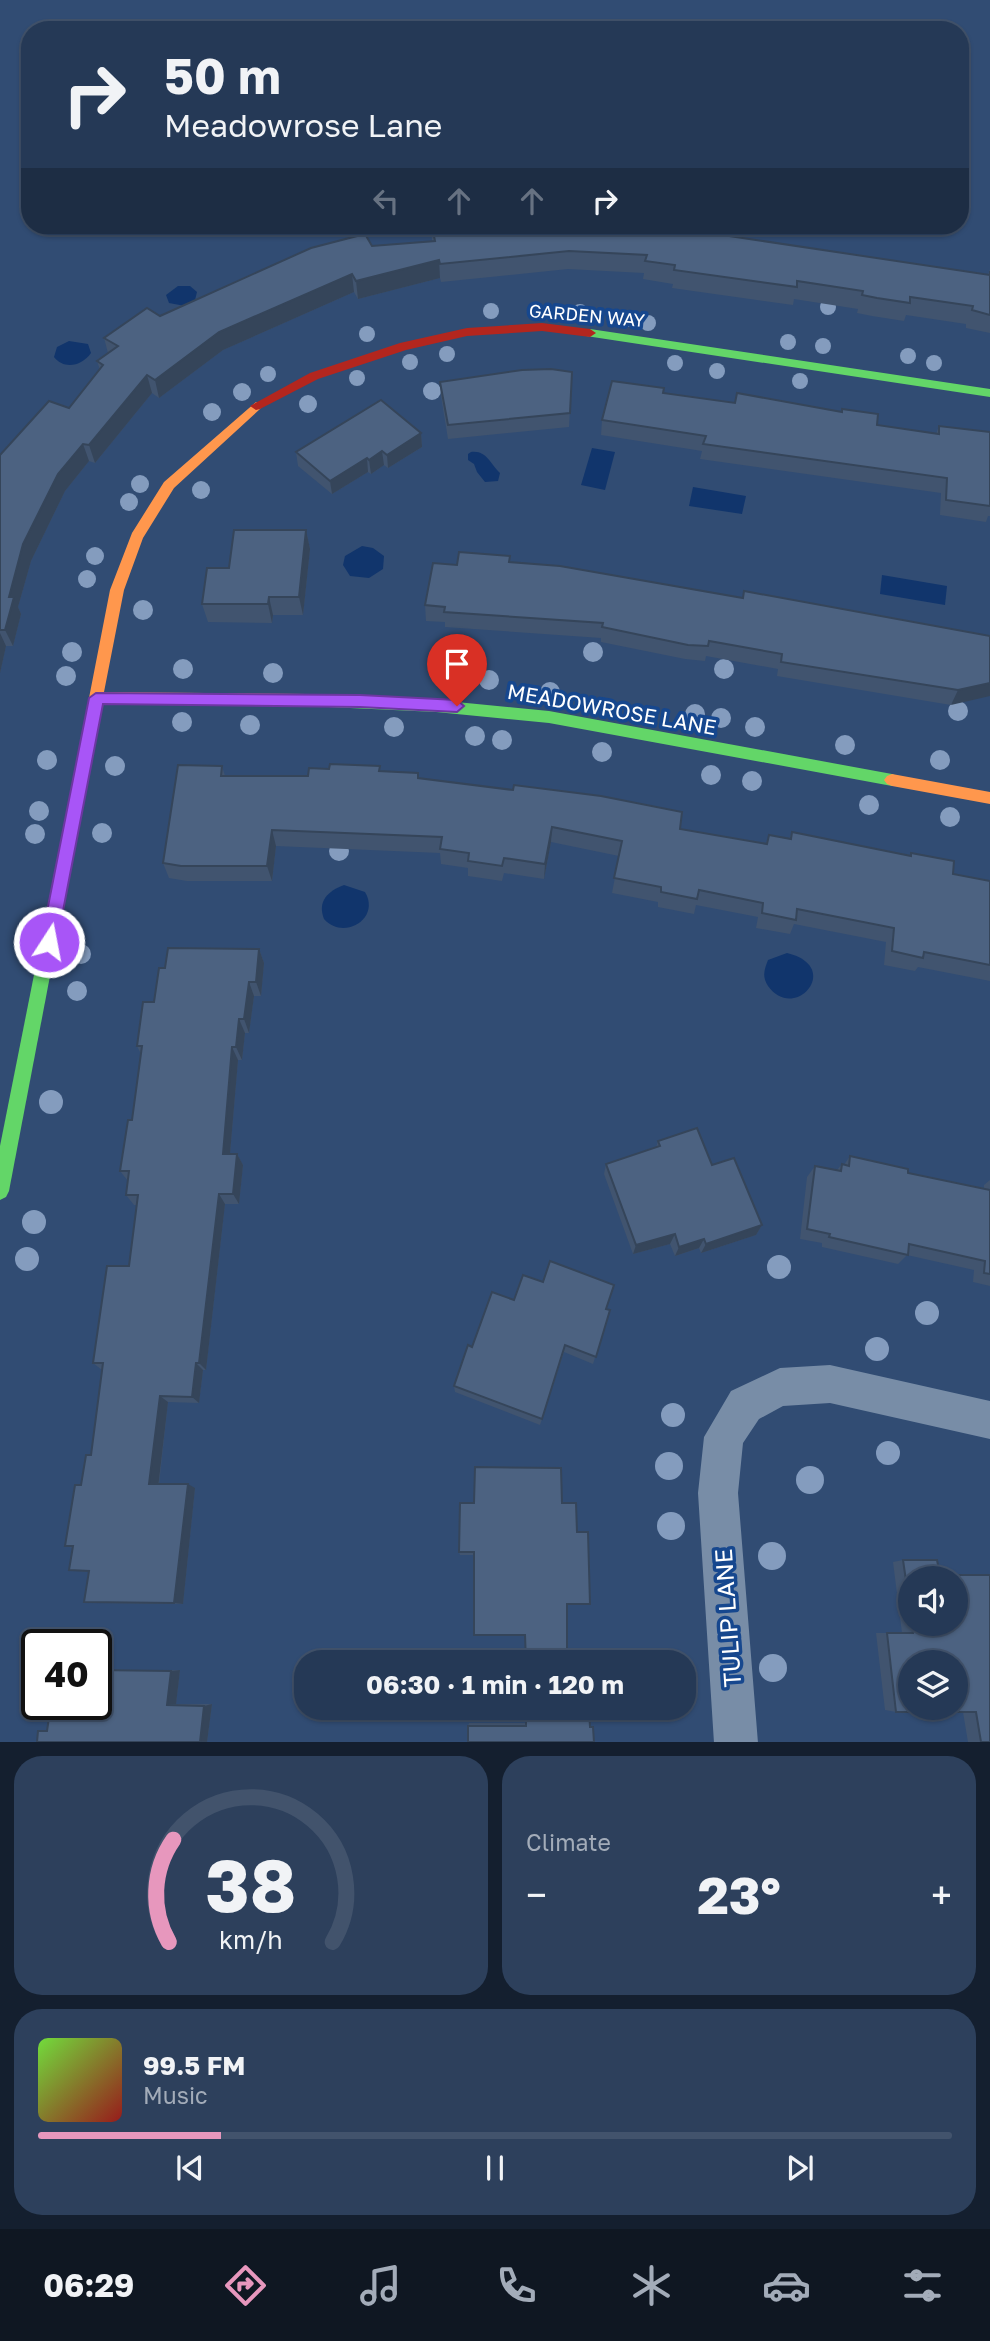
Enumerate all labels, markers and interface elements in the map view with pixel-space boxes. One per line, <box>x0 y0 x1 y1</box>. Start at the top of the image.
text: 50 m <box>164 46 281 105</box>
icon: right <box>49 49 140 140</box>
text: Meadowrose Lane <box>164 106 442 144</box>
icon: left <box>367 182 405 220</box>
icon: ahead <box>440 182 478 220</box>
icon: ahead <box>513 182 551 220</box>
icon: right <box>586 182 624 220</box>
street label: GARDEN WAY <box>528 299 646 331</box>
pin <box>427 634 487 706</box>
icon: arrive <box>438 645 476 683</box>
street label: MEADOWROSE LANE <box>505 678 719 740</box>
position arrow <box>12 905 86 979</box>
street label: TULIP LANE <box>708 1548 746 1688</box>
map controls <box>898 1566 968 1720</box>
button: sound <box>898 1566 968 1636</box>
speed limit sign: 40 <box>21 1629 112 1720</box>
button: layers <box>898 1650 968 1720</box>
text: 06:30 · 1 min · 120 m <box>366 1669 624 1700</box>
text: Climate <box>526 1828 611 1856</box>
text: 38 <box>206 1841 297 1928</box>
text: 23° <box>697 1863 781 1925</box>
text: − <box>526 1872 547 1917</box>
text: + <box>931 1872 952 1917</box>
text: km/h <box>219 1923 283 1954</box>
text: 99.5 FM <box>143 2050 245 2081</box>
text: Music <box>143 2081 208 2109</box>
icon: previous <box>171 2149 209 2187</box>
icon: pause <box>476 2149 514 2187</box>
icon: next <box>781 2149 819 2187</box>
icon: directions <box>221 2261 270 2310</box>
icon: music <box>356 2261 405 2310</box>
icon: phone <box>492 2261 541 2310</box>
icon: climate <box>627 2261 676 2310</box>
icon: car <box>762 2261 811 2310</box>
icon: filters <box>898 2261 947 2310</box>
text: 06:29 <box>43 2266 134 2304</box>

